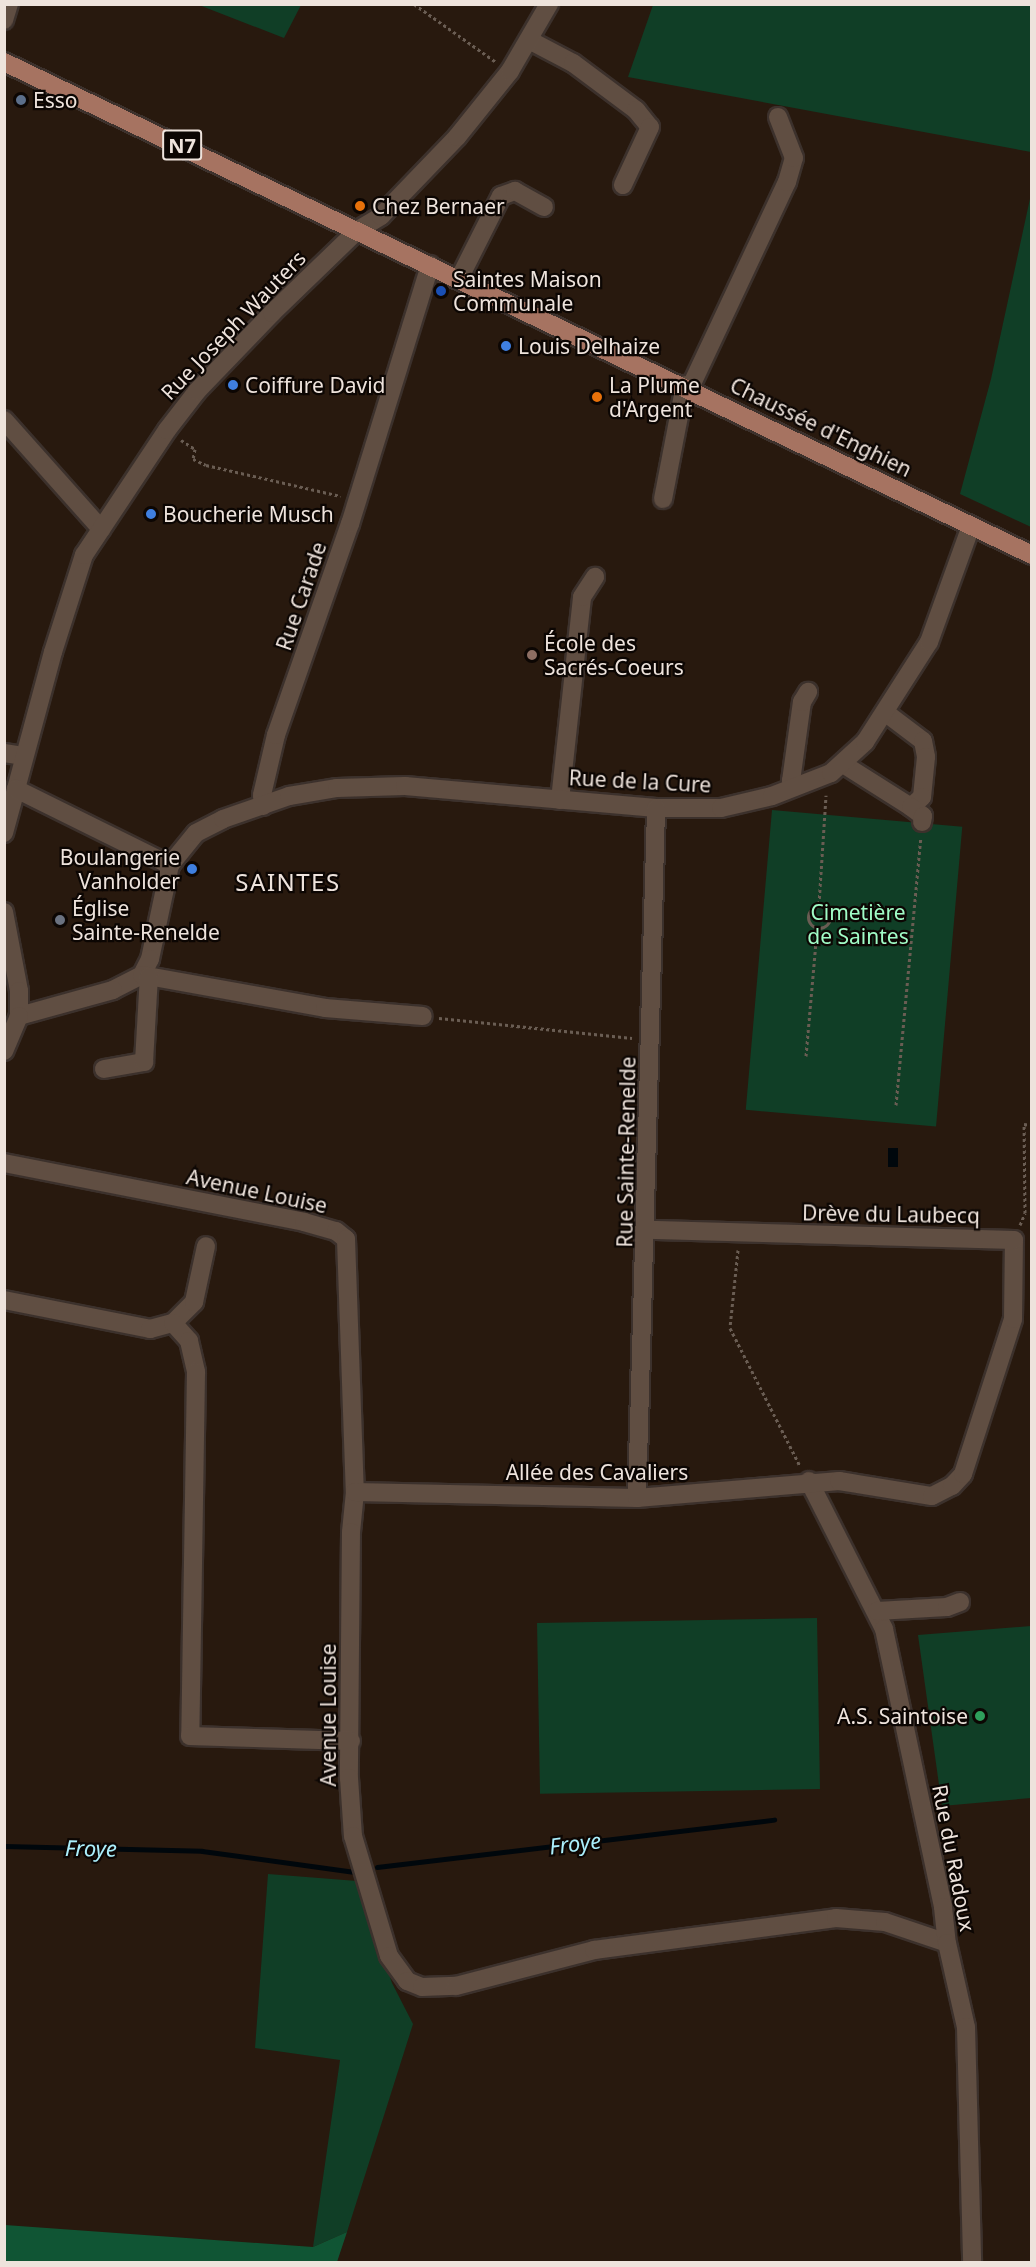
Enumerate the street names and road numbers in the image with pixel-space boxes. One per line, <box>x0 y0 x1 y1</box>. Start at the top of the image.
road number: N7 <box>161 128 203 162</box>
street label: Rue Joseph Wauters <box>155 245 311 405</box>
street label: Chaussée d'Enghien <box>726 372 916 482</box>
street label: Rue Carade <box>271 538 331 654</box>
street label: Rue de la Cure <box>568 765 712 797</box>
street label: Rue Sainte-Renelde <box>612 1056 640 1248</box>
street label: Avenue Louise <box>184 1164 330 1218</box>
street label: Drève du Laubecq <box>802 1200 980 1228</box>
street label: Allée des Cavaliers <box>506 1459 688 1485</box>
street label: Avenue Louise <box>315 1643 341 1787</box>
street label: Rue du Radoux <box>927 1782 981 1934</box>

